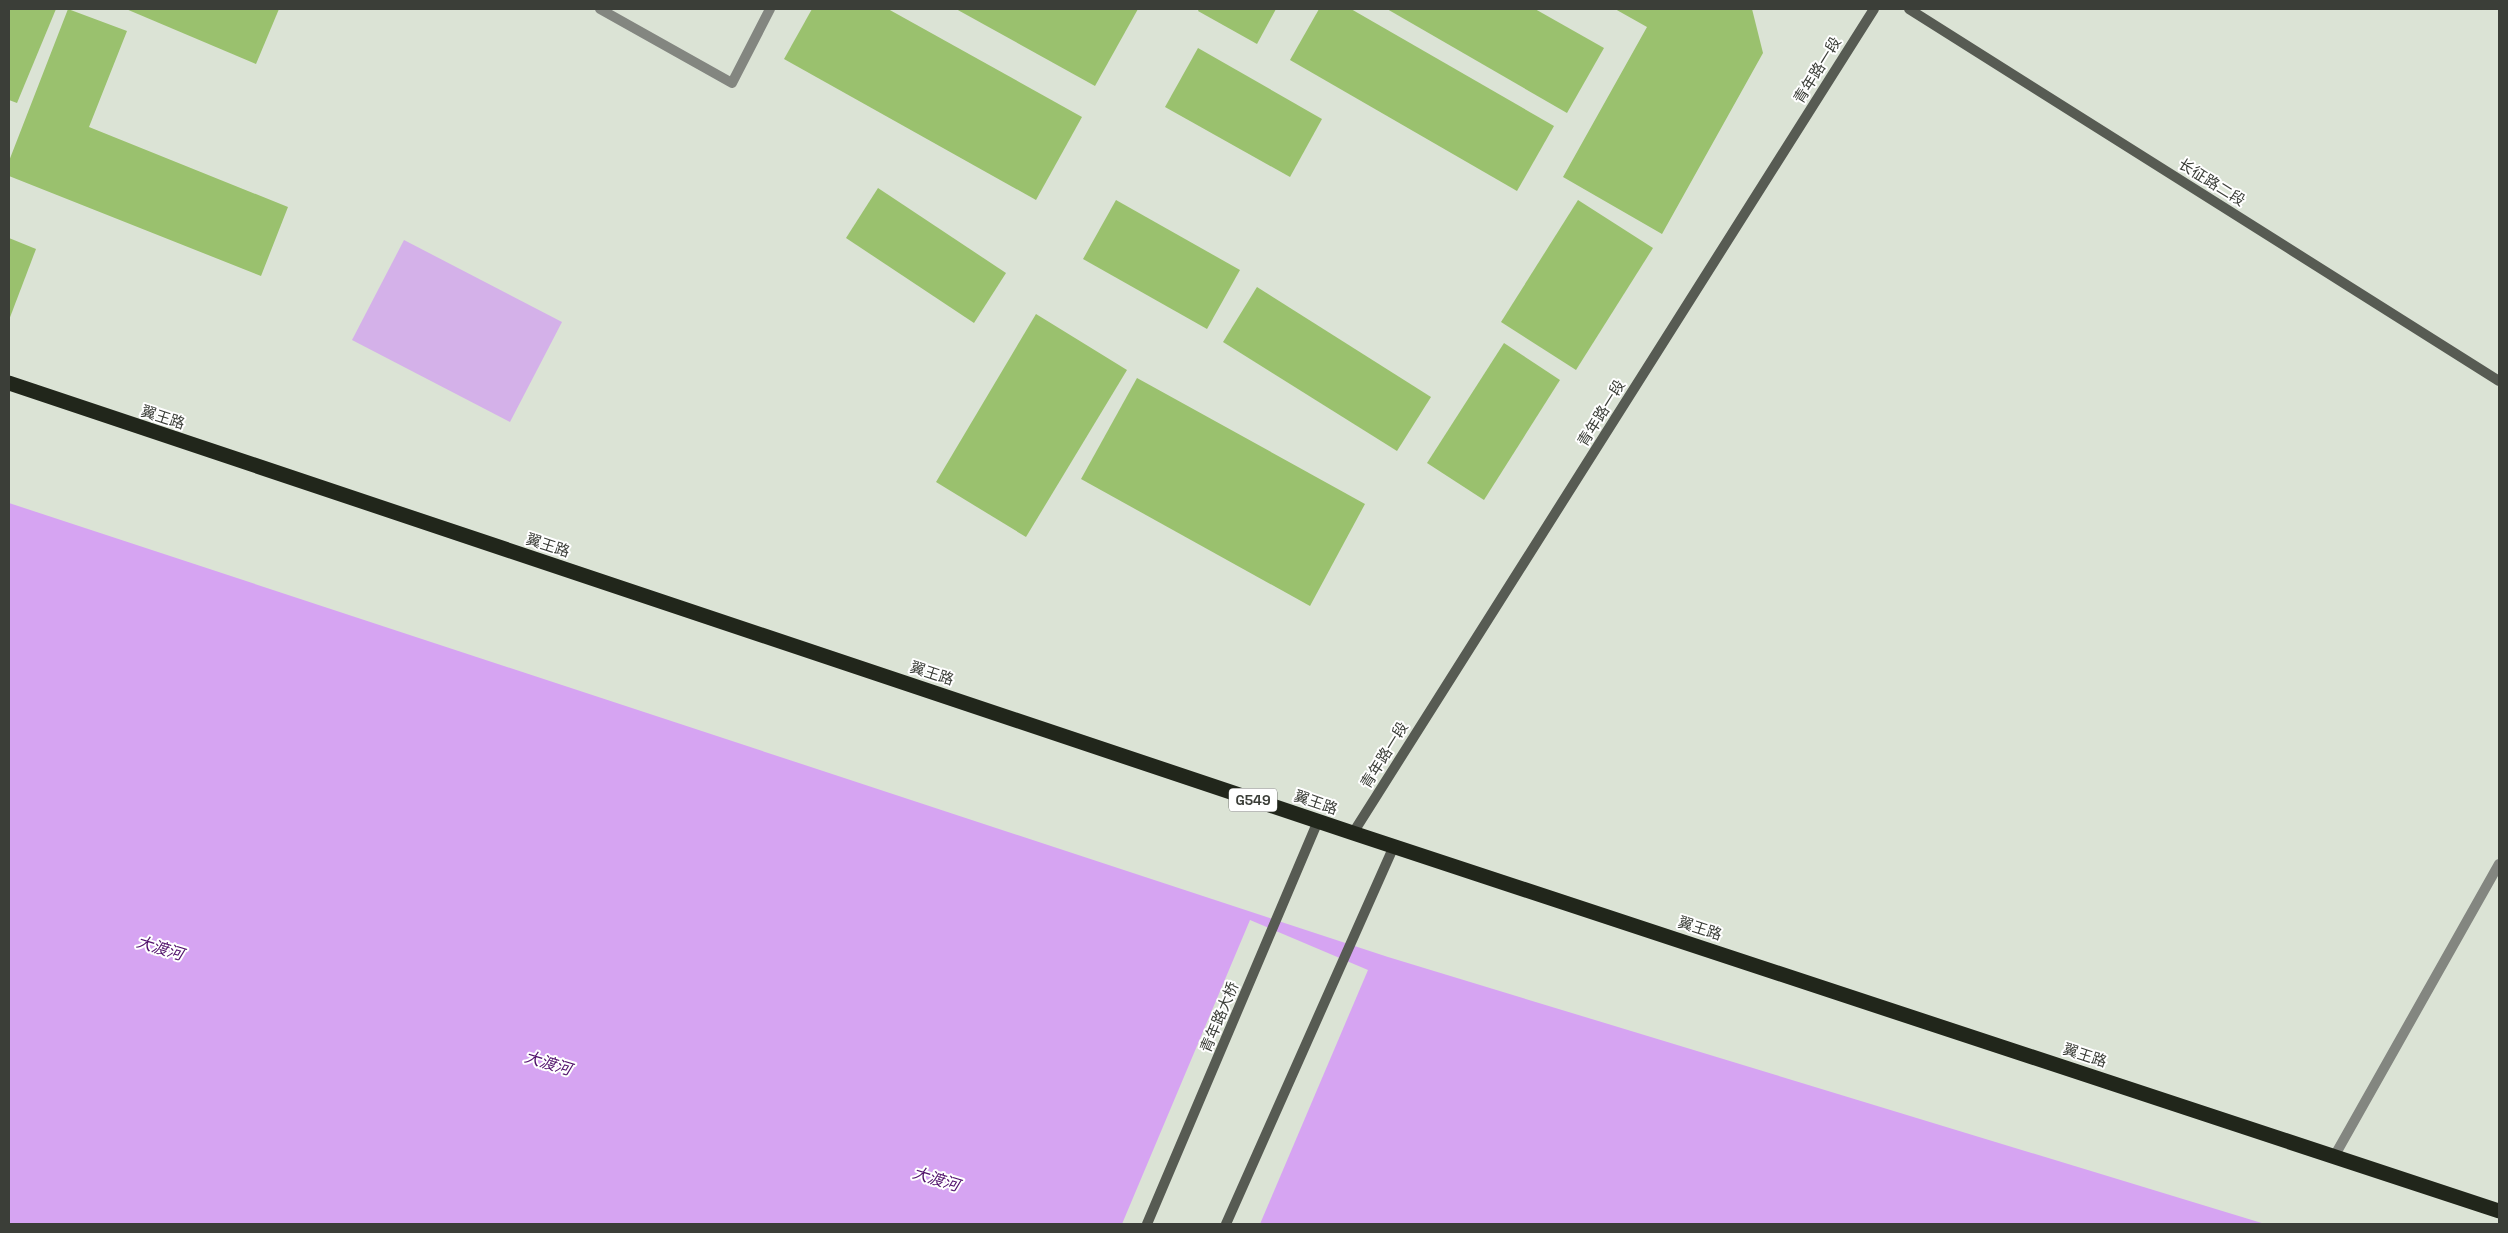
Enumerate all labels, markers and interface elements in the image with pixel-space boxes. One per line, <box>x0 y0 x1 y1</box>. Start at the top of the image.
street label: 青年路一段 <box>1789 33 1845 107</box>
street label: 长征路二段 <box>2175 154 2249 210</box>
street label: 青年路一段 <box>1573 376 1629 450</box>
street label: 翼王路 <box>139 401 187 433</box>
street label: 翼王路 <box>524 529 572 561</box>
street label: 翼王路 <box>908 657 956 689</box>
street label: 青年路一段 <box>1356 718 1412 792</box>
street label: 翼王路 <box>1292 786 1340 818</box>
road number: G549 <box>1229 788 1277 812</box>
street label: 翼王路 <box>1676 912 1724 944</box>
water label: 大渡河 <box>134 931 189 966</box>
street label: 青年路大桥 <box>1196 979 1242 1055</box>
street label: 翼王路 <box>2061 1039 2109 1071</box>
water label: 大渡河 <box>522 1046 577 1081</box>
water label: 大渡河 <box>910 1162 965 1197</box>

